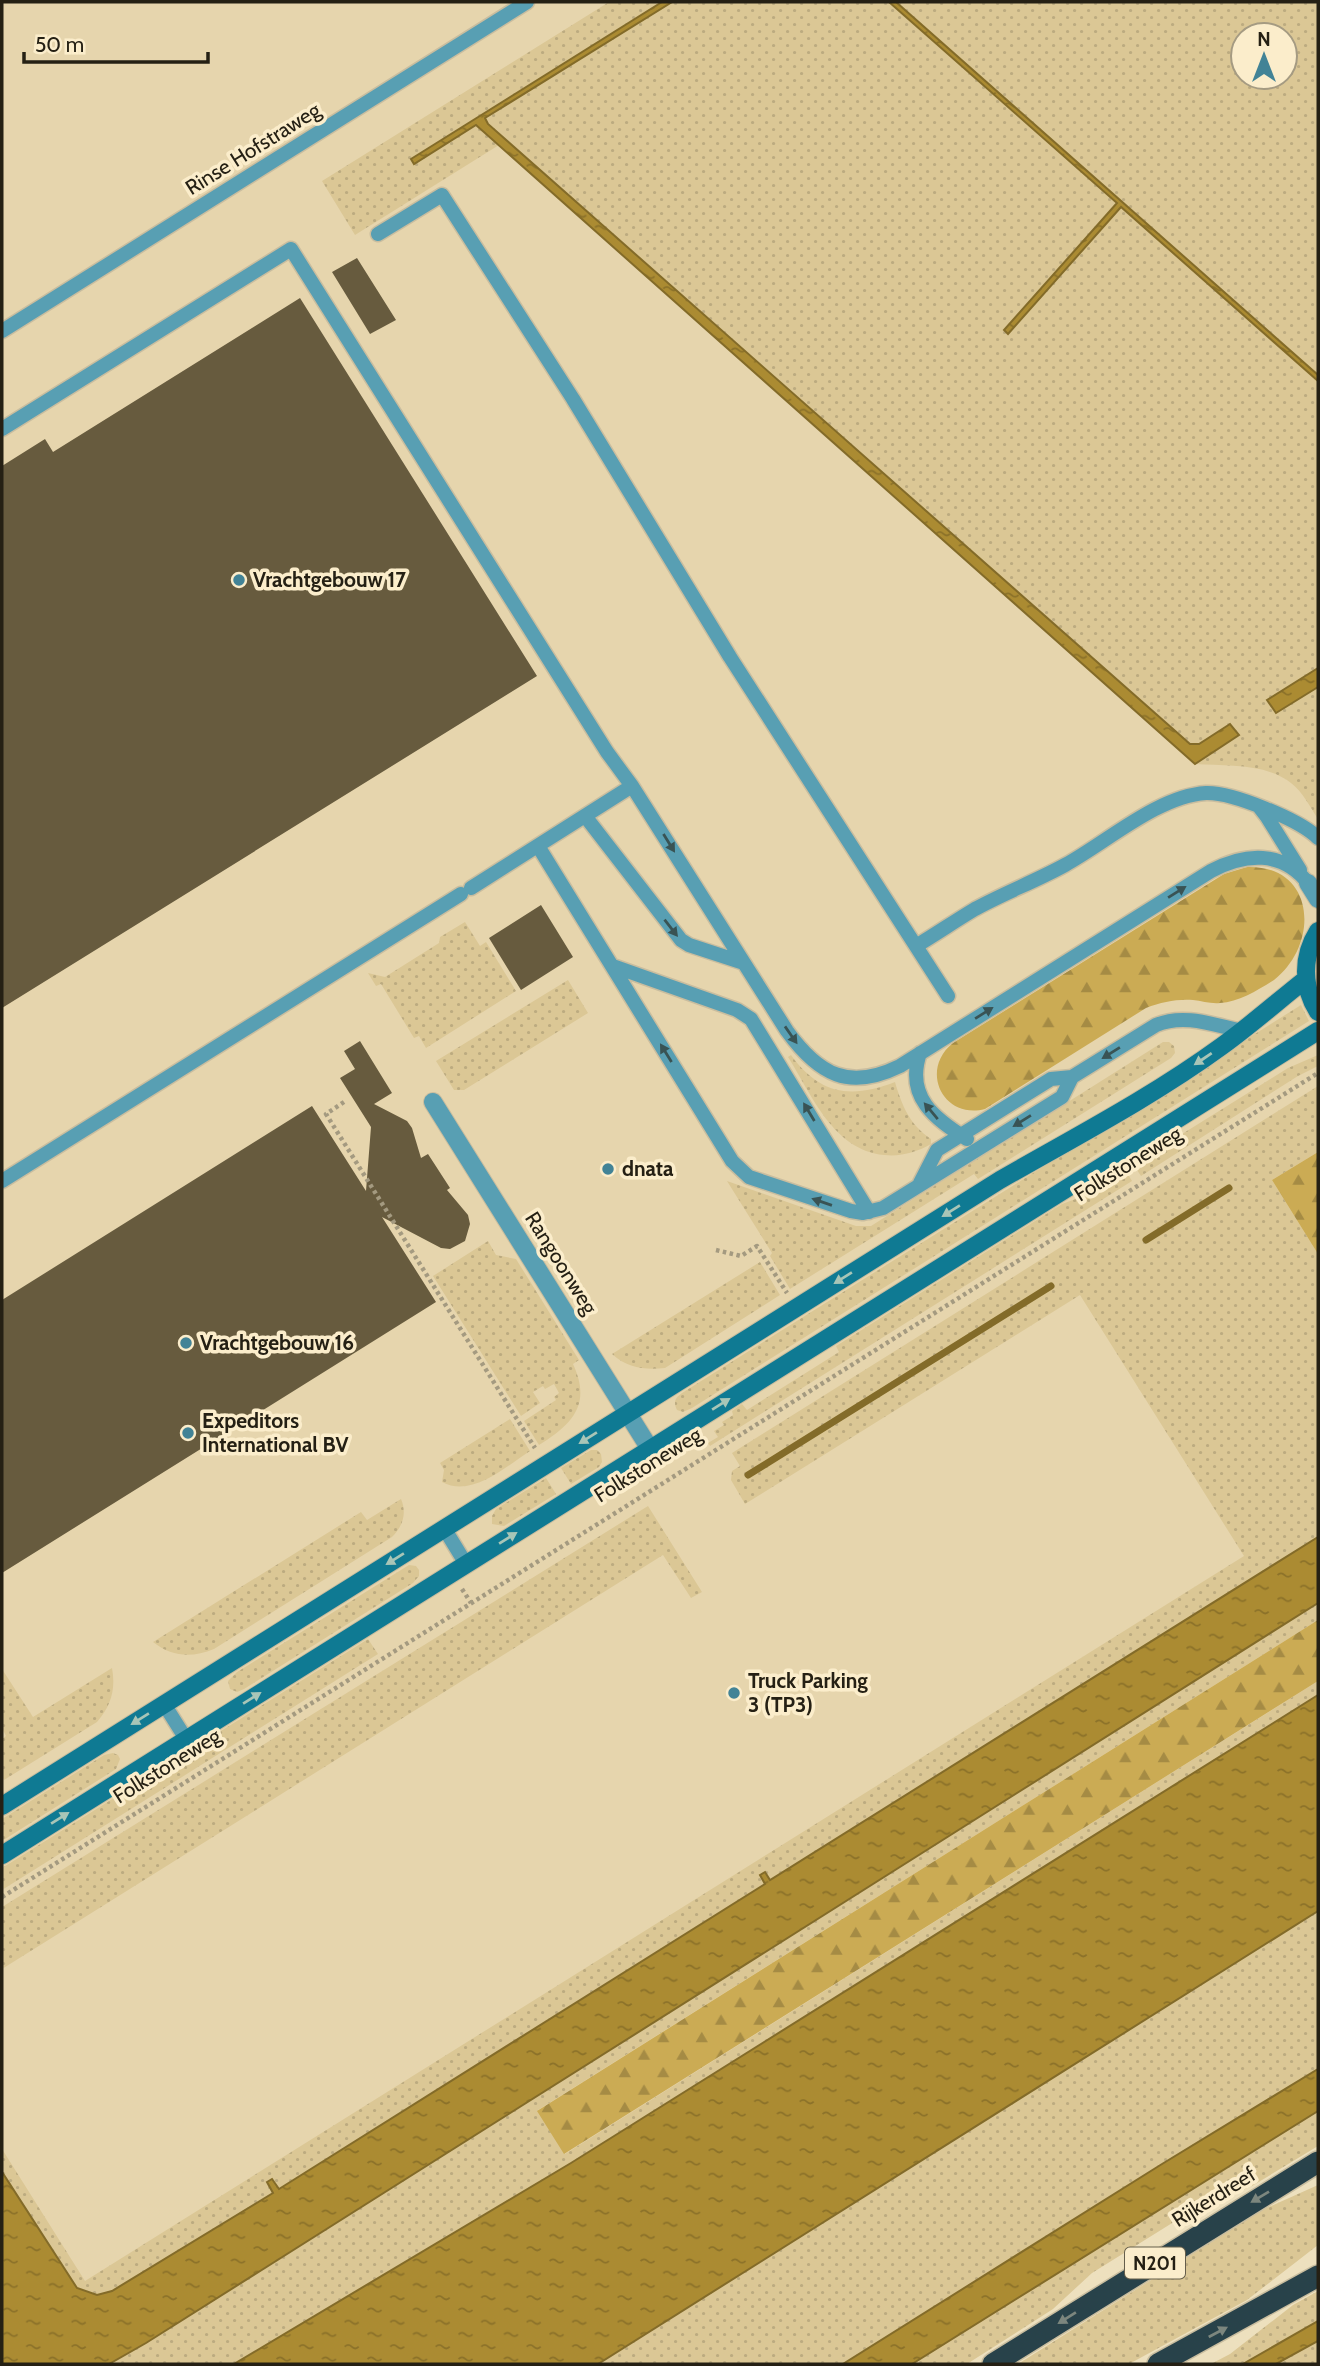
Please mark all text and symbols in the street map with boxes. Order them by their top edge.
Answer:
scale bar [24,21,208,65]
north arrow [1229,21,1299,91]
text: N [1257,28,1271,51]
text: 50 m [35,32,84,57]
street label: Rinse Hofstraweg [181,97,325,200]
place label: Vrachtgebouw 17 [253,567,406,592]
marker: Vrachtgebouw 17 [231,572,247,588]
one-way arrow [662,834,675,853]
one-way arrow [1168,886,1187,899]
one-way arrow [663,919,677,937]
one-way arrow [975,1006,994,1019]
one-way arrow [784,1026,798,1044]
one-way arrow [659,1043,672,1062]
one-way arrow [1102,1046,1120,1060]
one-way arrow [1194,1052,1212,1066]
one-way arrow [802,1102,815,1121]
one-way arrow [924,1102,939,1119]
one-way arrow [1013,1115,1032,1128]
street label: Folkstoneweg [1069,1120,1187,1207]
place label: dnata [622,1156,674,1181]
marker: dnata [600,1161,616,1177]
one-way arrow [812,1196,833,1206]
one-way arrow [941,1204,960,1217]
street label: Rangoonweg [520,1207,603,1319]
one-way arrow [834,1272,853,1285]
place label: Vrachtgebouw 16 [200,1330,354,1355]
marker: Vrachtgebouw 16 [178,1335,194,1351]
one-way arrow [711,1398,731,1411]
place label: Expeditors International BV [202,1408,348,1457]
street label: Folkstoneweg [589,1421,707,1508]
marker: Expeditors International BV [180,1425,196,1441]
one-way arrow [579,1431,598,1444]
one-way arrow [498,1532,517,1545]
one-way arrow [386,1552,405,1565]
place label: Truck Parking 3 (TP3) [748,1668,868,1717]
marker: Truck Parking 3 (TP3) [726,1685,742,1701]
one-way arrow [243,1691,262,1704]
one-way arrow [131,1712,150,1725]
street label: Folkstoneweg [108,1722,226,1809]
one-way arrow [50,1812,69,1825]
street label: Rijkerdreef [1167,2161,1261,2233]
one-way arrow [1250,2191,1269,2204]
road number: N201 [1125,2248,1185,2278]
one-way arrow [1057,2311,1077,2324]
one-way arrow [1209,2326,1228,2338]

